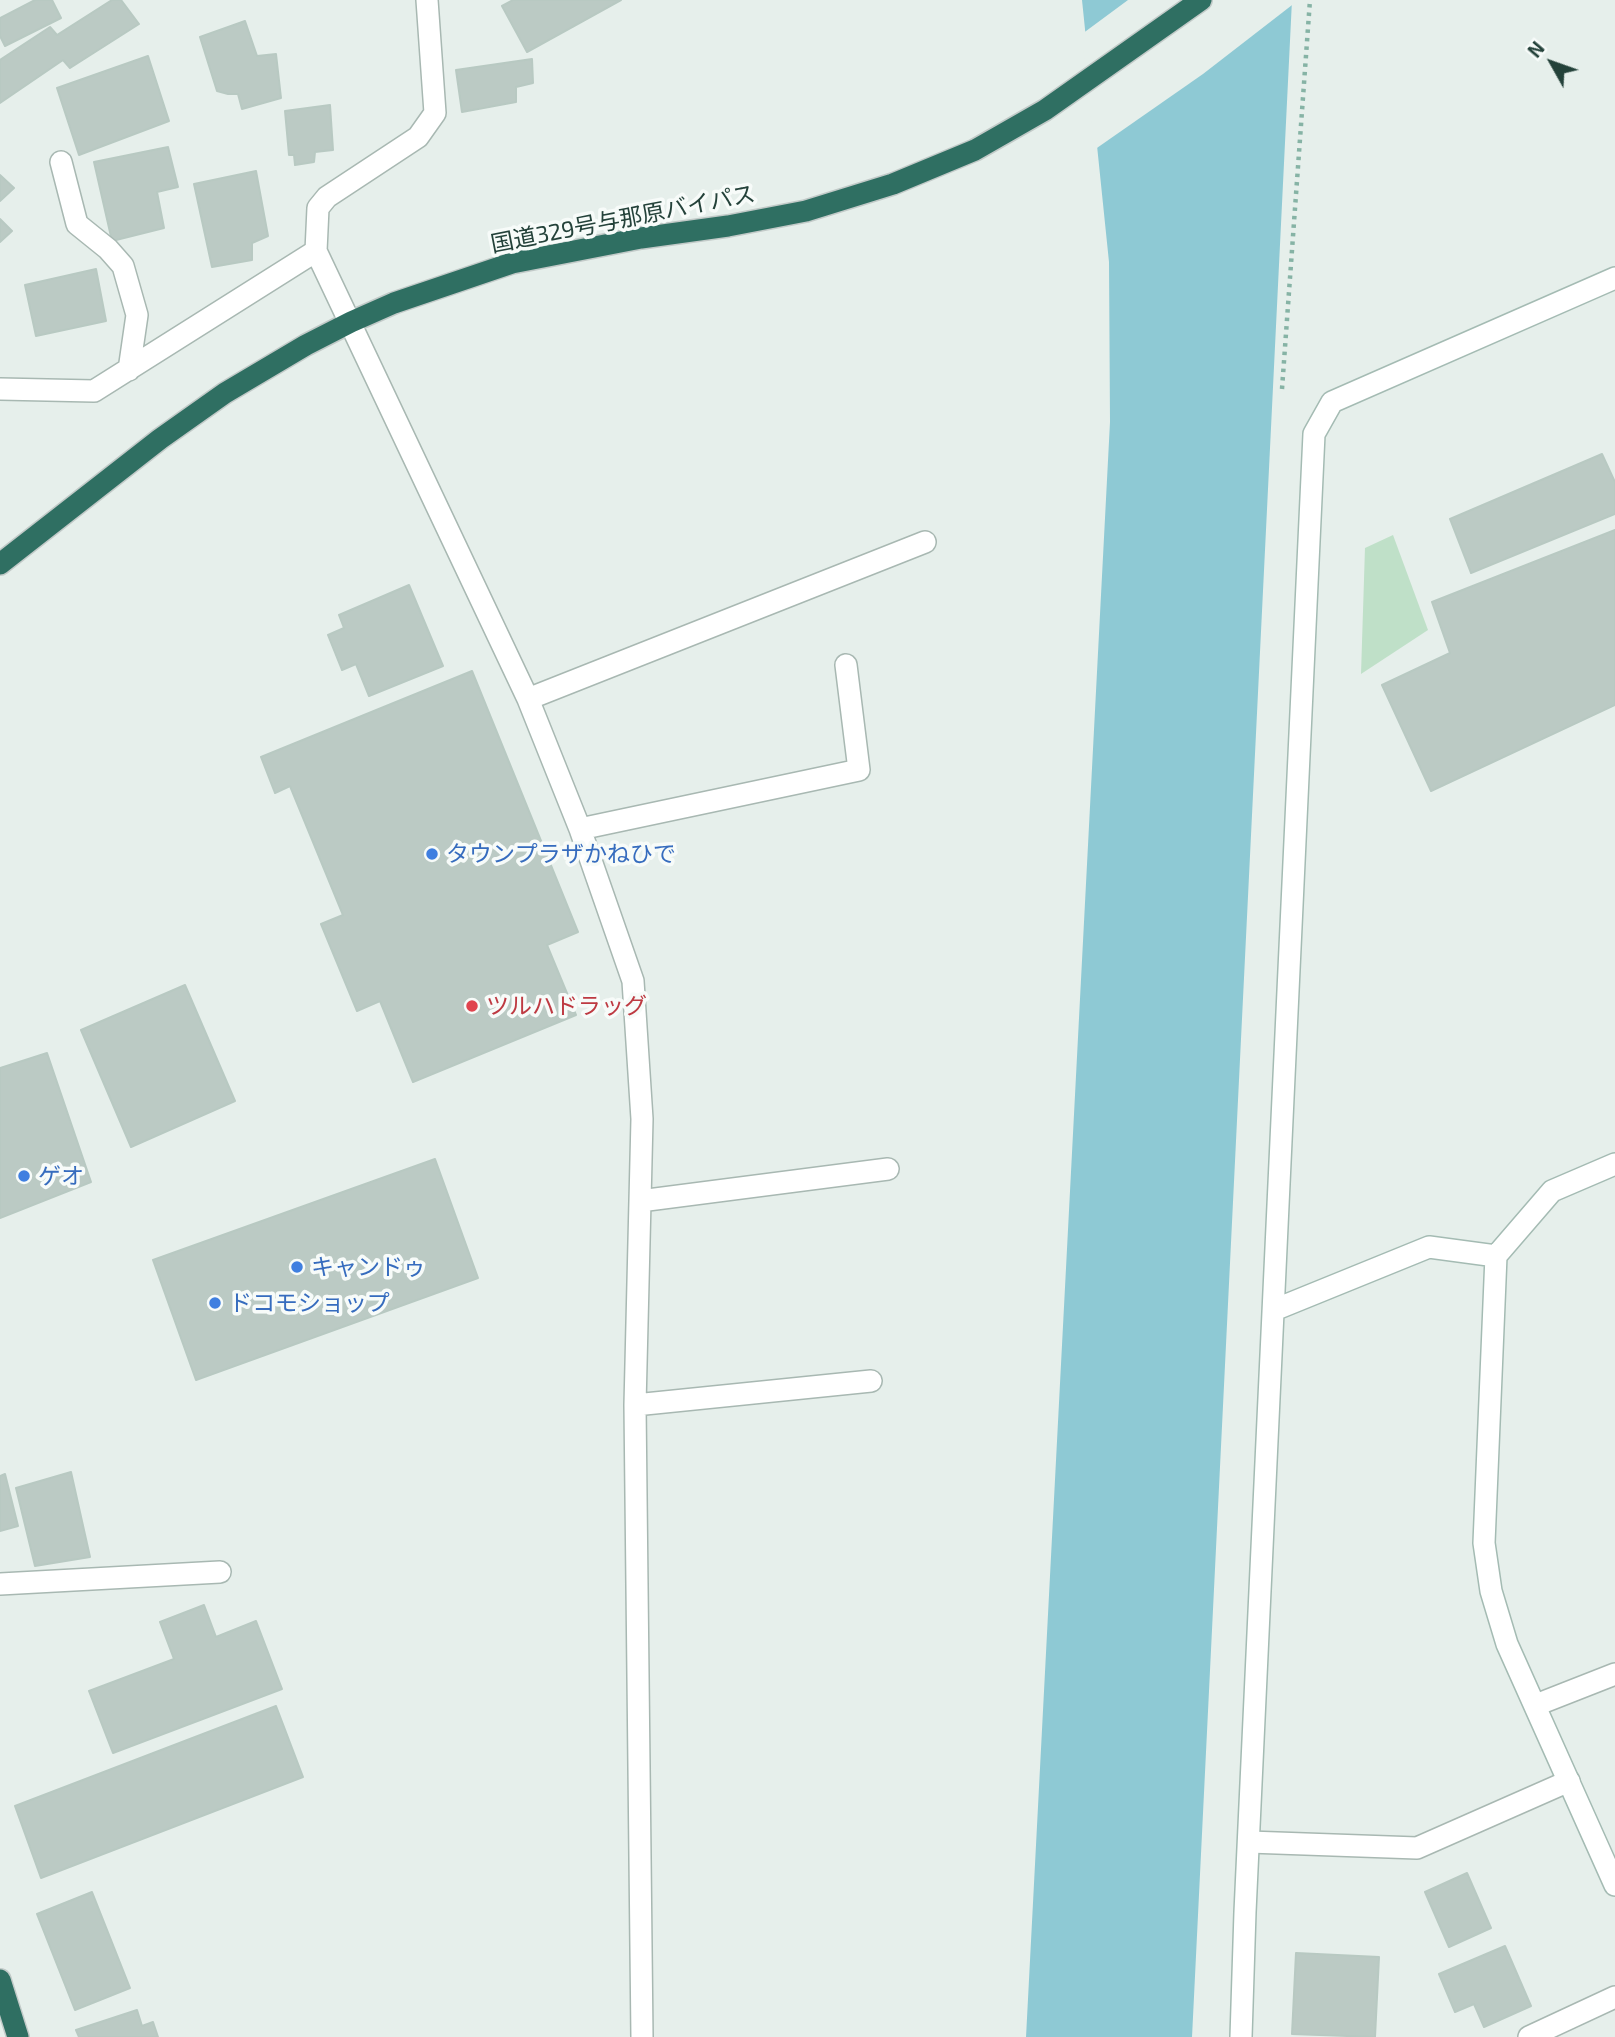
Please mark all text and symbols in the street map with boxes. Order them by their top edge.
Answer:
north arrow [1517,28,1587,98]
text: N [1522,37,1549,62]
street label: 国道329号与那原バイパス [488,180,758,258]
place label: タウンプラザかねひで [446,840,676,868]
marker: タウンプラザかねひで [424,846,440,862]
place label: ツルハドラッグ [486,992,647,1020]
marker: ツルハドラッグ [464,998,480,1014]
place label: ゲオ [38,1162,84,1190]
marker: ゲオ [16,1168,32,1184]
place label: キャンドゥ [311,1253,426,1281]
marker: キャンドゥ [289,1259,305,1275]
place label: ドコモショップ [229,1289,390,1317]
marker: ドコモショップ [207,1295,223,1311]

